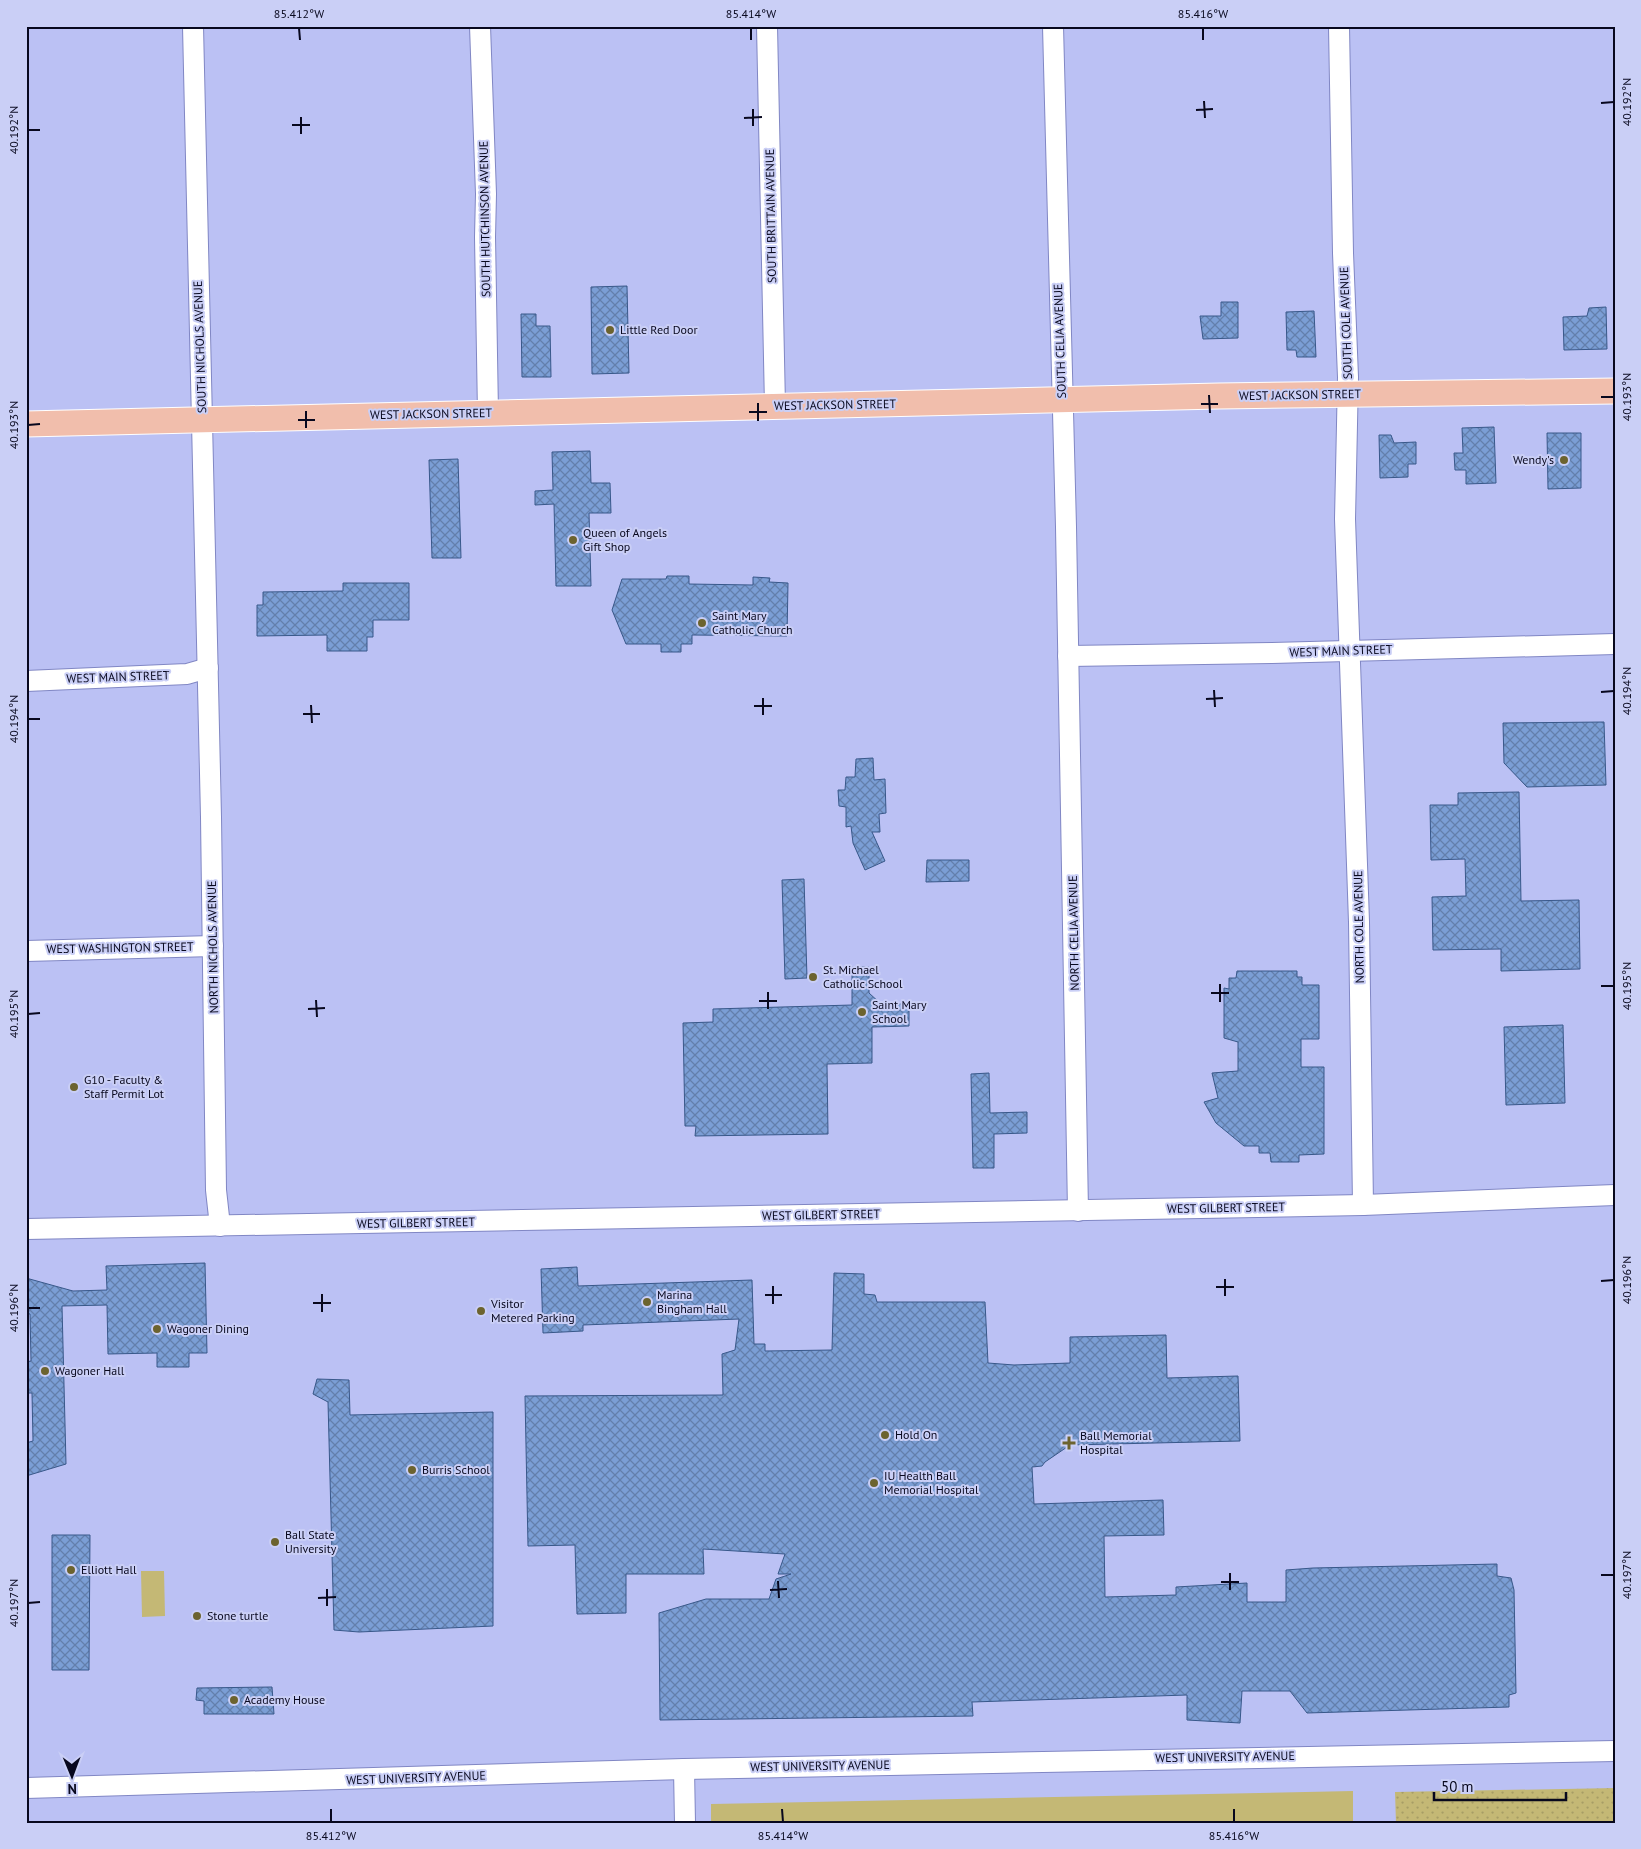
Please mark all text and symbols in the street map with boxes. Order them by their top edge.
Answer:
text: 85.412°W [274,6,324,21]
text: 85.414°W [726,6,776,21]
text: 85.416°W [1178,6,1228,21]
text: 40.192°N [1619,78,1634,126]
text: 40.192°N [6,106,21,154]
street label: SOUTH HUTCHINSON AVENUE [476,141,493,297]
street label: SOUTH BRITTAIN AVENUE [762,149,779,283]
street label: SOUTH COLE AVENUE [1336,266,1355,380]
street label: SOUTH NICHOLS AVENUE [190,281,209,413]
street label: SOUTH CELIA AVENUE [1050,283,1069,399]
place label: Little Red Door [620,322,697,337]
marker: Little Red Door [604,324,616,336]
text: 40.193°N [1619,373,1634,421]
street label: WEST JACKSON STREET [1239,386,1361,403]
street label: WEST JACKSON STREET [774,396,896,413]
text: 40.193°N [6,401,21,449]
street label: WEST JACKSON STREET [370,405,492,422]
place label: Wendy's [1513,452,1554,467]
marker: Wendy's [1558,454,1570,466]
place label: Queen of Angels Gift Shop [583,525,667,554]
marker: Queen of Angels Gift Shop [567,534,579,546]
place label: Saint Mary Catholic Church [712,608,793,637]
marker: Saint Mary Catholic Church [696,617,708,629]
street label: WEST MAIN STREET [1289,641,1393,660]
street label: WEST MAIN STREET [66,667,170,686]
text: 40.194°N [1619,667,1634,715]
text: 40.194°N [6,695,21,743]
street label: NORTH COLE AVENUE [1350,870,1367,984]
street label: NORTH CELIA AVENUE [1065,875,1082,991]
street label: NORTH NICHOLS AVENUE [204,880,221,1014]
street label: WEST WASHINGTON STREET [46,939,194,956]
place label: St. Michael Catholic School [823,962,903,991]
text: 40.195°N [1619,962,1634,1010]
marker: St. Michael Catholic School [807,971,819,983]
text: 40.195°N [6,990,21,1038]
place label: Saint Mary School [872,997,927,1026]
marker: Saint Mary School [856,1006,868,1018]
place label: G10 - Faculty & Staff Permit Lot [84,1072,164,1101]
marker: G10 - Faculty & Staff Permit Lot [68,1081,80,1093]
street label: WEST GILBERT STREET [1167,1199,1285,1216]
street label: WEST GILBERT STREET [762,1206,880,1223]
street label: WEST GILBERT STREET [357,1214,475,1231]
text: 40.196°N [1619,1256,1634,1304]
text: 40.196°N [6,1284,21,1332]
place label: Marina Bingham Hall [657,1287,727,1316]
place label: Visitor Metered Parking [490,1296,575,1325]
marker: Marina Bingham Hall [641,1296,653,1308]
marker: Visitor Metered Parking [475,1305,487,1317]
place label: Wagoner Dining [167,1321,249,1336]
marker: Wagoner Dining [151,1323,163,1335]
place label: Wagoner Hall [55,1363,125,1378]
marker: Wagoner Hall [39,1365,51,1377]
place label: Hold On [895,1427,937,1442]
place label: Ball Memorial Hospital [1080,1428,1152,1457]
marker: Hold On [879,1429,891,1441]
marker: Ball Memorial Hospital [1062,1436,1076,1450]
place label: Burris School [422,1462,490,1477]
marker: Burris School [406,1464,418,1476]
place label: IU Health Ball Memorial Hospital [884,1468,979,1497]
marker: IU Health Ball Memorial Hospital [868,1477,880,1489]
place label: Ball State University [285,1527,337,1556]
marker: Ball State University [269,1536,281,1548]
text: 40.197°N [1619,1551,1634,1599]
place label: Elliott Hall [81,1562,137,1577]
marker: Elliott Hall [65,1564,77,1576]
text: 40.197°N [6,1579,21,1627]
place label: Stone turtle [207,1608,268,1623]
marker: Stone turtle [191,1610,203,1622]
place label: Academy House [244,1692,325,1707]
marker: Academy House [228,1694,240,1706]
street label: WEST UNIVERSITY AVENUE [1155,1748,1295,1765]
north arrow [48,1752,98,1802]
street label: WEST UNIVERSITY AVENUE [750,1757,890,1774]
street label: WEST UNIVERSITY AVENUE [346,1768,486,1787]
scale bar [1434,1769,1566,1801]
text: 50 m [1441,1777,1474,1796]
text: N [67,1780,77,1798]
text: 85.412°W [306,1828,356,1843]
text: 85.414°W [758,1828,808,1843]
text: 85.416°W [1209,1828,1259,1843]

